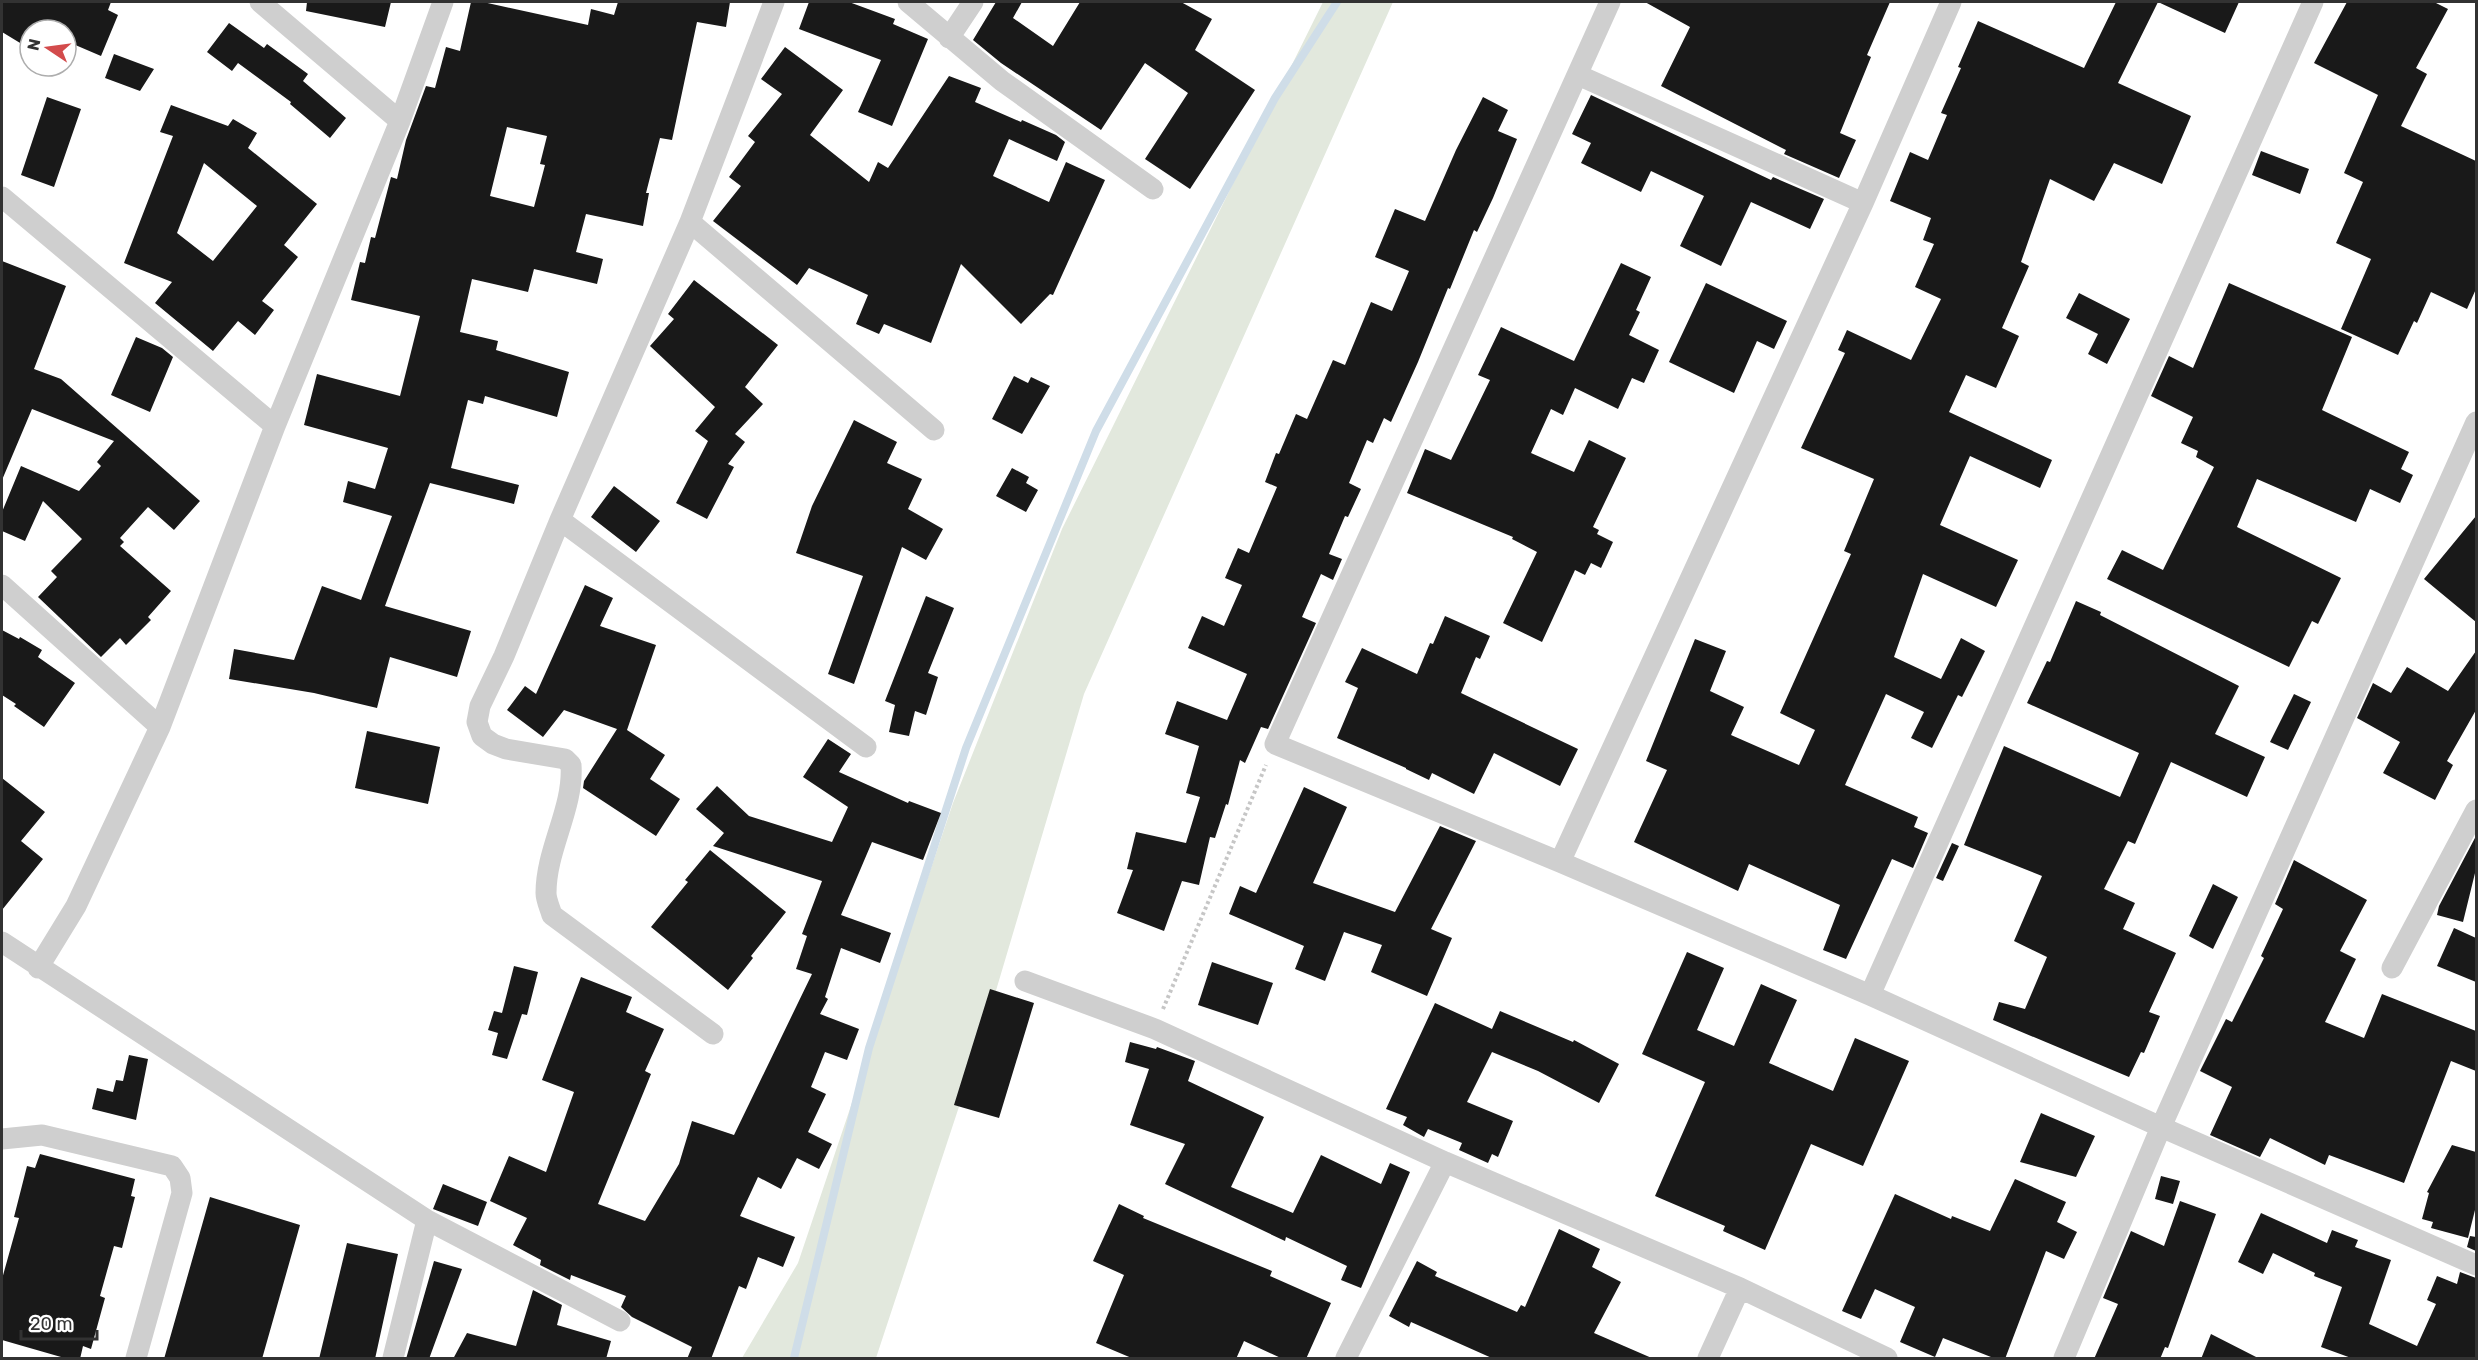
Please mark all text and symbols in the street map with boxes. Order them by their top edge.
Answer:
north arrow [18,18,78,78]
text: N [23,37,44,52]
scale bar [21,1303,98,1341]
text: 20 m [30,1313,72,1335]

